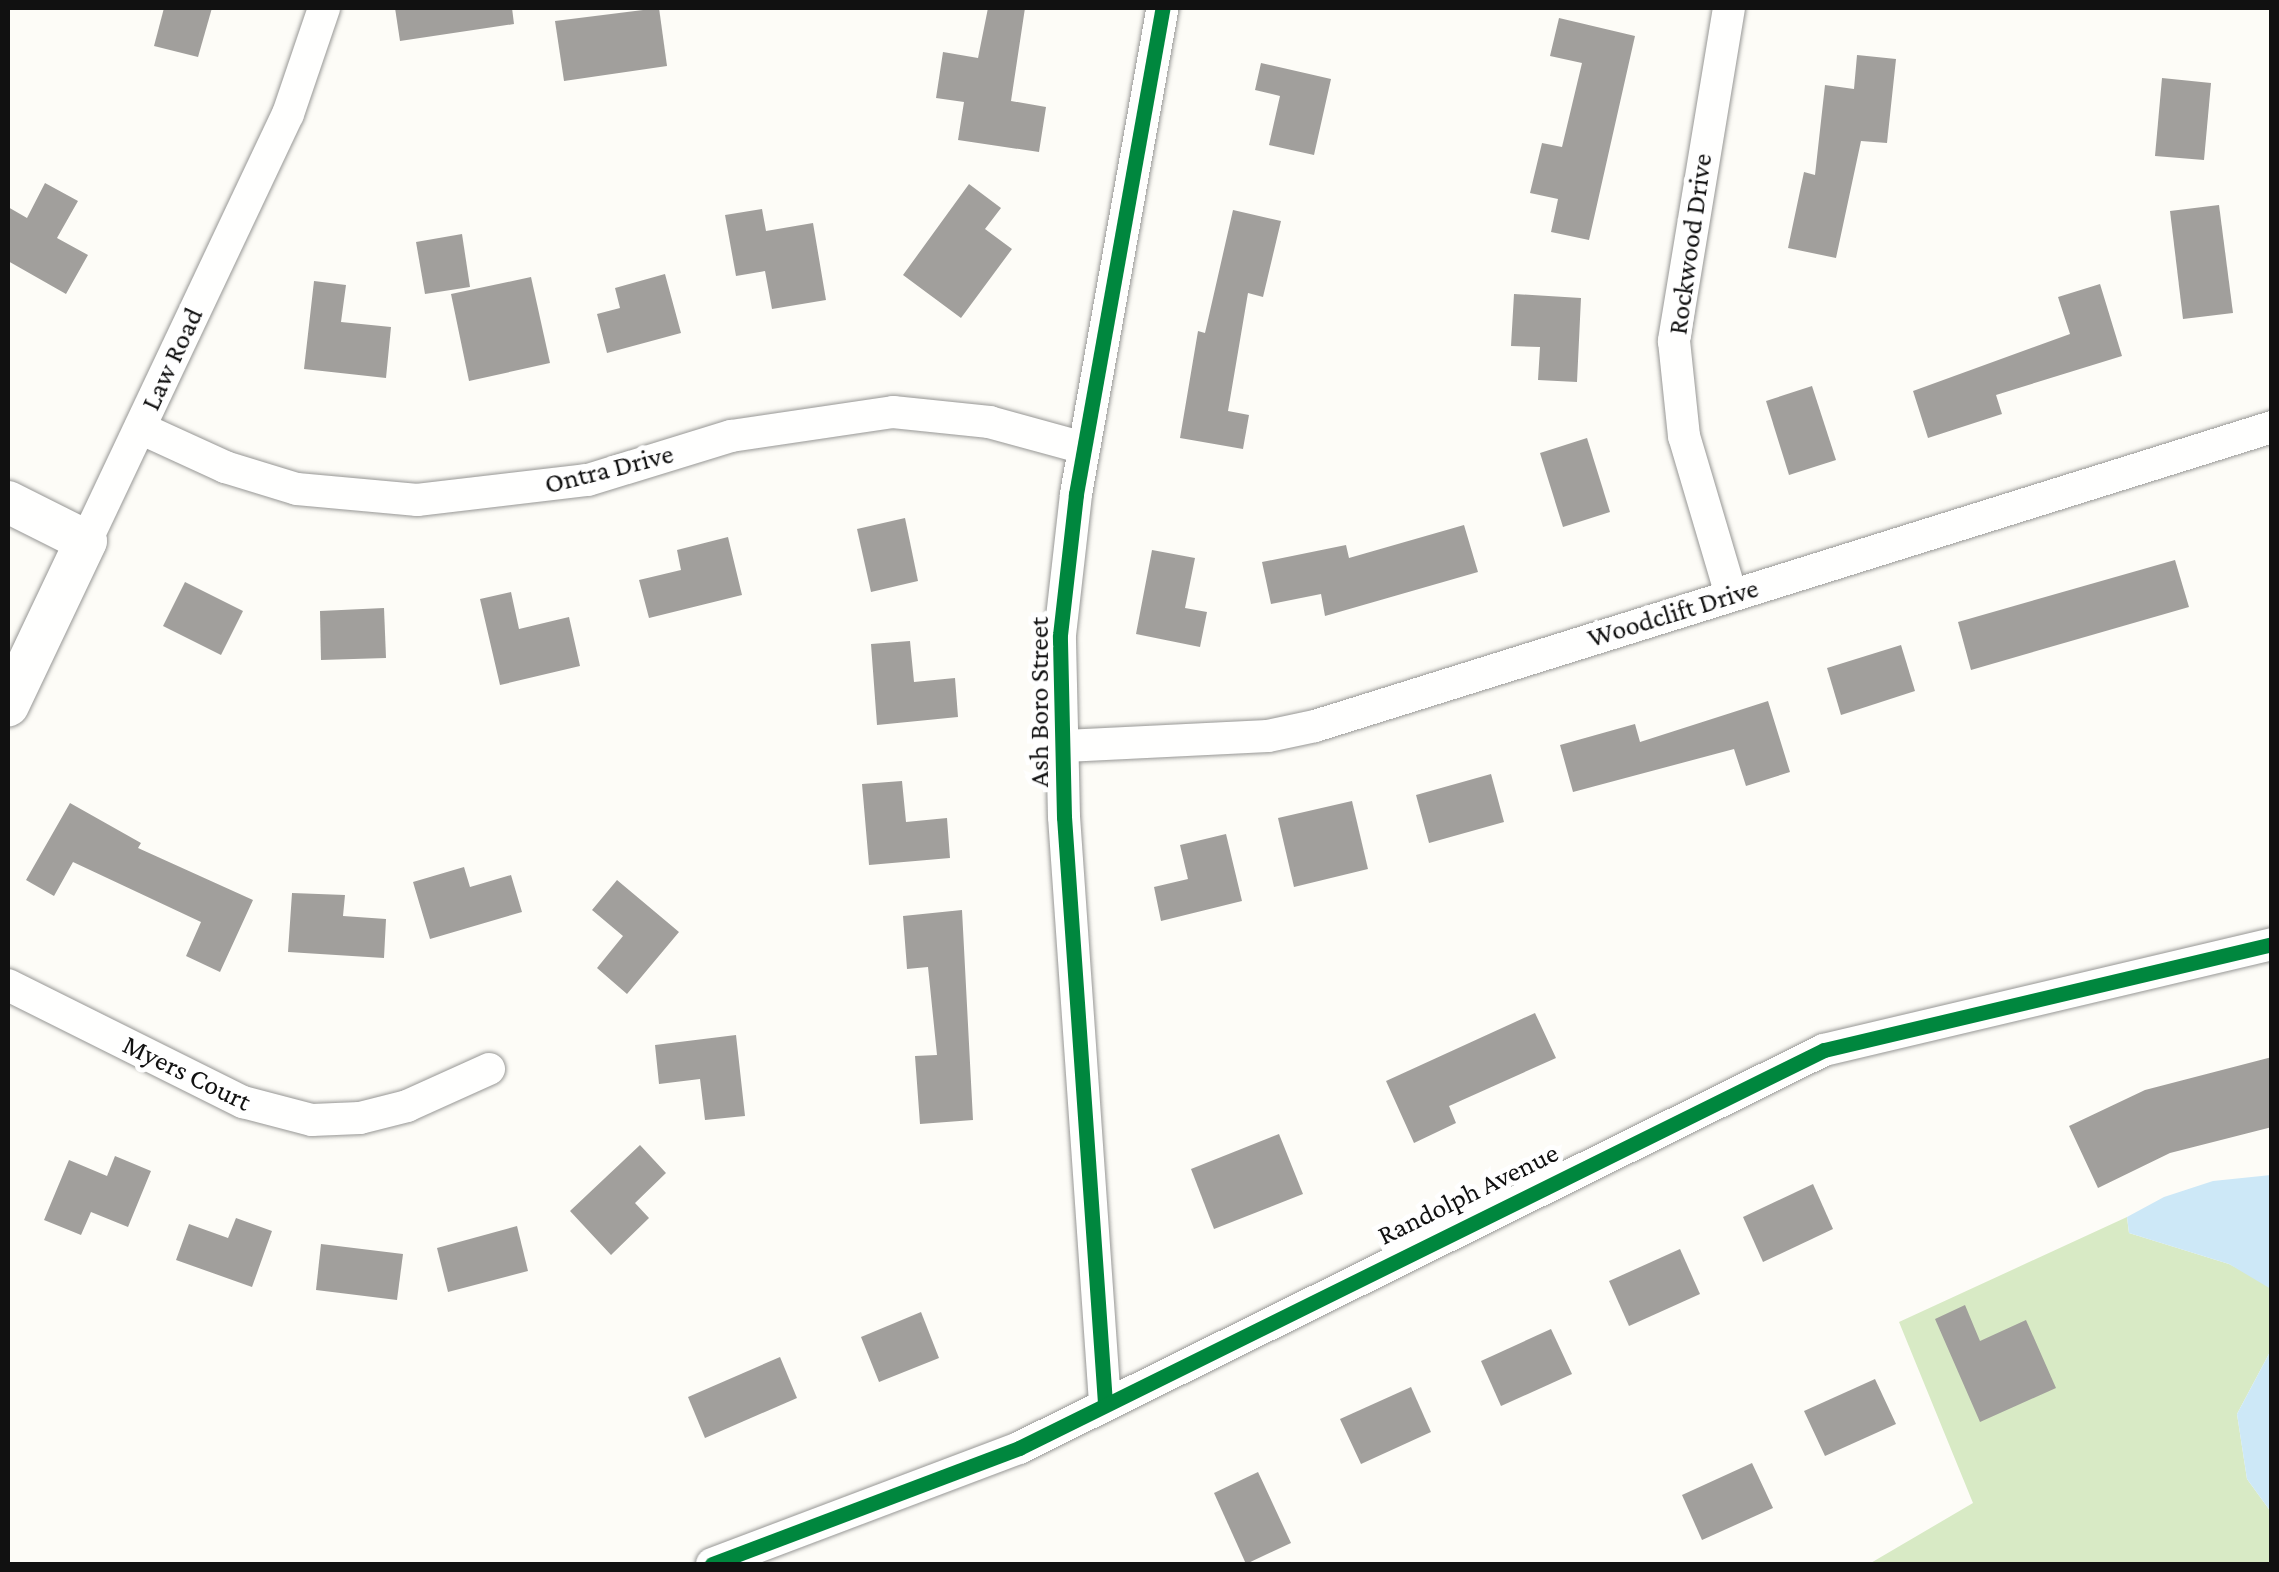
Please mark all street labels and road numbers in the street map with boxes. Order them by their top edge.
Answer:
street label: Rockwood Drive [1661,151,1719,337]
street label: Law Road [134,302,210,416]
street label: Ontra Drive [541,437,677,501]
street label: Woodclift Drive [1583,571,1763,655]
street label: Ash Boro Street [1022,617,1056,787]
street label: Myers Court [117,1028,257,1118]
street label: Randolph Avenue [1372,1136,1564,1252]

